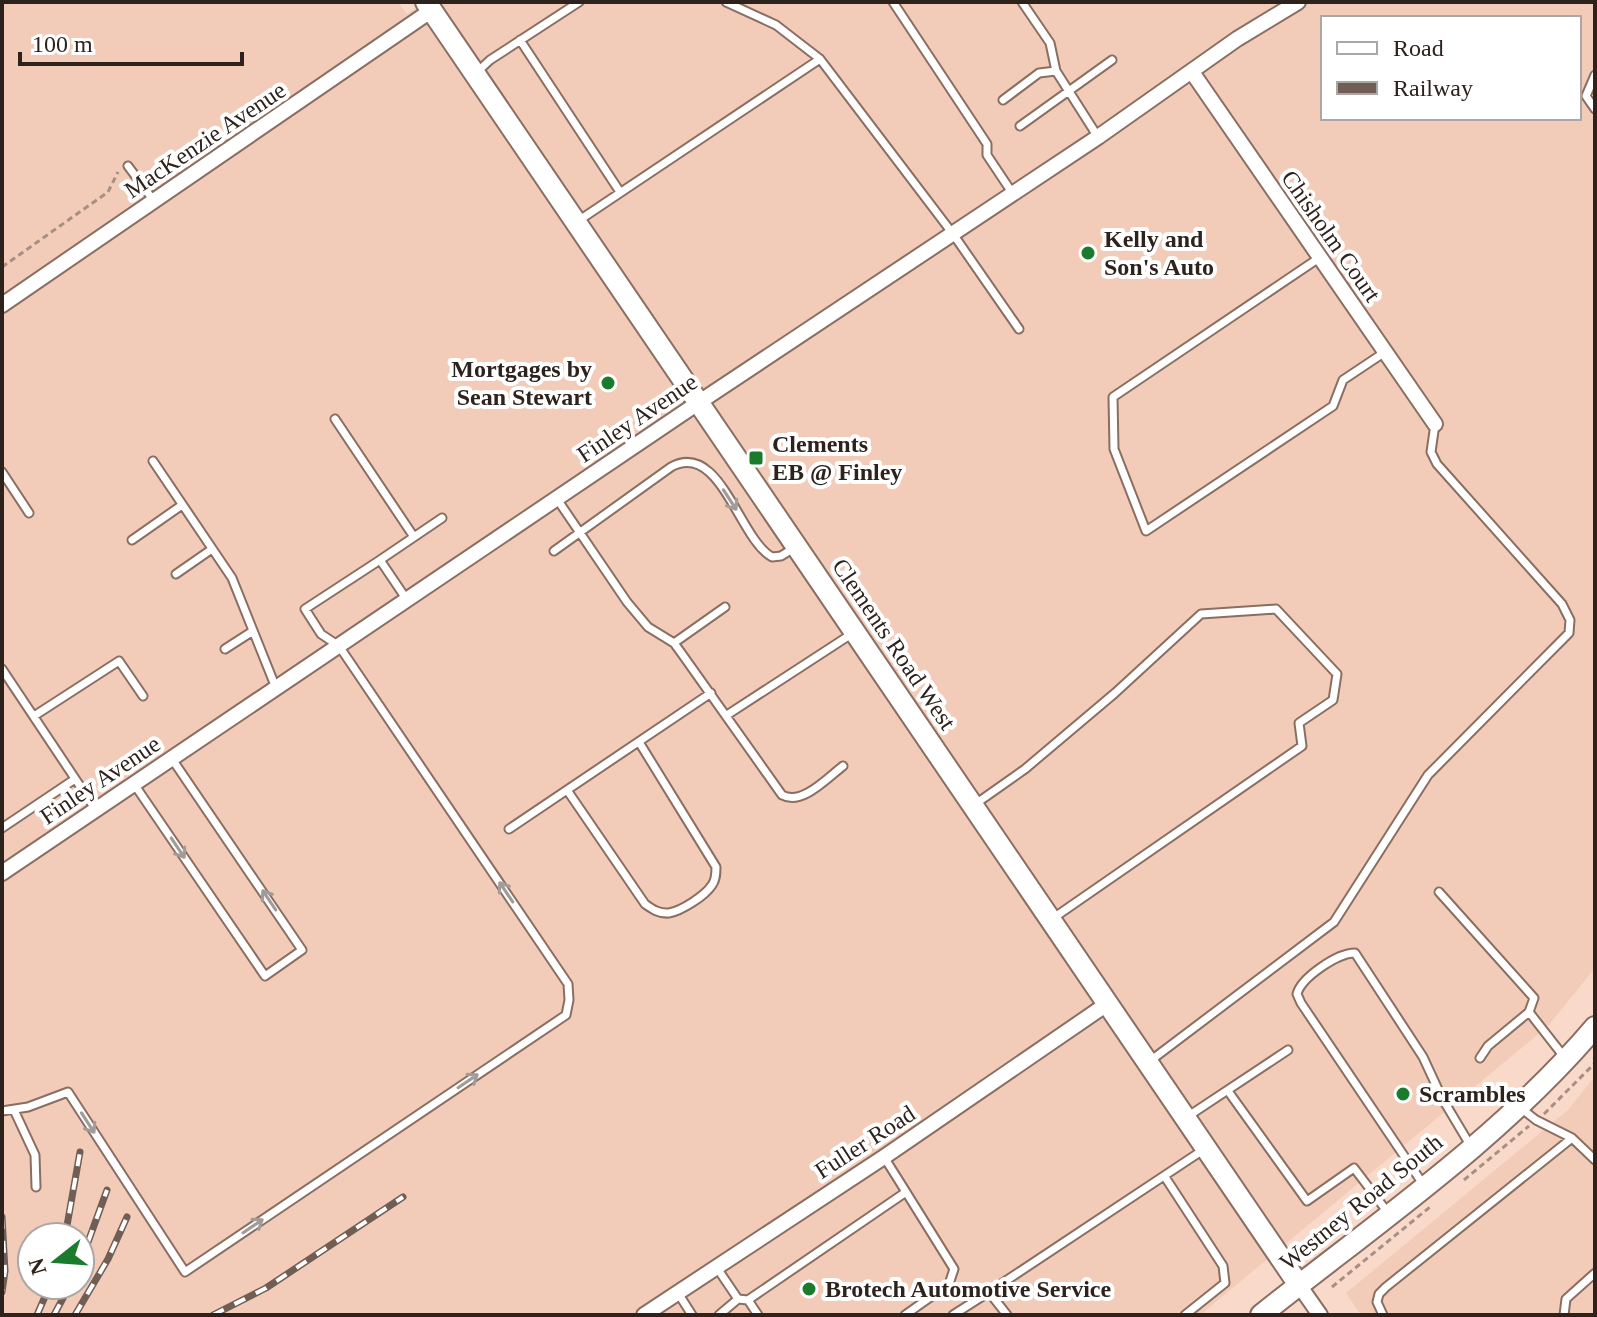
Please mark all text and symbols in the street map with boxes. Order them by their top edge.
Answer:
scale bar [20,16,242,66]
legend [1321,16,1581,120]
text: 100 m [32,31,93,57]
text: Road [1393,35,1444,61]
text: Railway [1393,75,1473,101]
street label: MacKenzie Avenue [120,77,290,203]
street label: Chisholm Court [1276,165,1386,307]
place label: Kelly and Son's Auto [1104,226,1214,280]
marker: Kelly and Son's Auto [1079,244,1097,262]
place label: Mortgages by Sean Stewart [451,356,592,410]
street label: Finley Avenue [572,368,702,468]
marker: Mortgages by Sean Stewart [599,374,617,392]
place label: Clements EB @ Finley [772,431,902,486]
marker: Clements EB @ Finley [747,449,765,467]
one-way arrow [721,489,738,511]
street label: Clements Road West [827,554,961,735]
street label: Finley Avenue [35,730,165,830]
one-way arrow [170,837,187,859]
one-way arrow [498,881,514,904]
one-way arrow [260,890,277,912]
one-way arrow [457,1072,479,1089]
place label: Scrambles [1419,1081,1526,1107]
marker: Scrambles [1394,1085,1412,1103]
street label: Fuller Road [810,1100,920,1184]
one-way arrow [80,1111,96,1134]
street label: Westney Road South [1275,1129,1447,1275]
one-way arrow [241,1218,263,1234]
north arrow [16,1221,96,1301]
text: N [23,1255,52,1278]
place label: Brotech Automotive Service [825,1276,1111,1302]
marker: Brotech Automotive Service [800,1280,818,1298]

